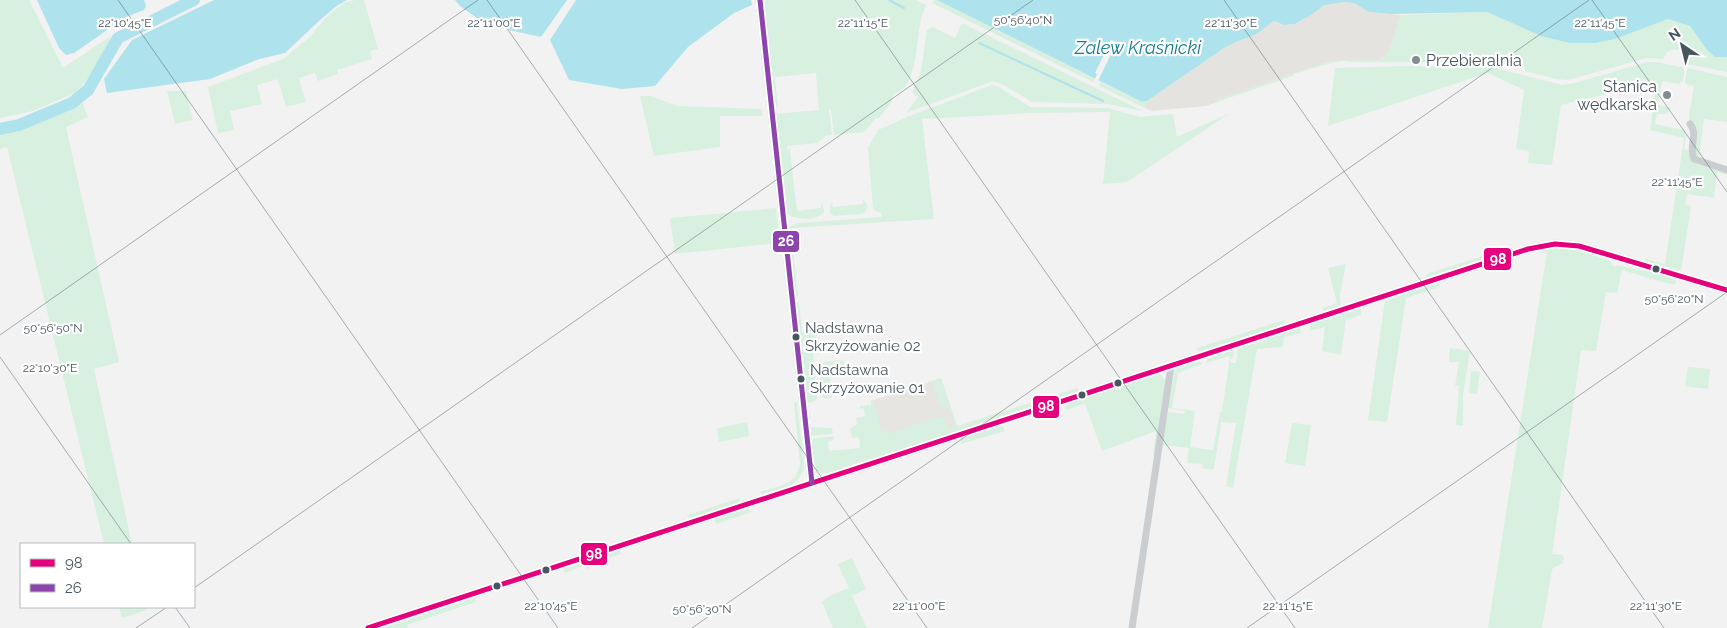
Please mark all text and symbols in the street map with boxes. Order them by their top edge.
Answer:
text: 50°56'40"N [994,13,1052,27]
text: 22°10'45"E [98,16,152,30]
text: 22°11'00"E [467,16,521,30]
text: 22°11'15"E [838,16,888,30]
text: 22°11'30"E [1205,16,1257,30]
text: 22°11'45"E [1575,16,1625,30]
north arrow [1657,20,1707,70]
text: N [1666,25,1684,44]
water label: Zalew Kraśnicki [1074,37,1202,58]
place label: Przebieralnia [1426,51,1522,70]
marker: Przebieralnia [1410,54,1422,66]
place label: Stanica wędkarska [1577,77,1657,114]
marker: Stanica wędkarska [1661,89,1673,101]
text: 22°11'45"E [1652,175,1702,189]
line badge: 26 [772,230,800,253]
text: 26 [778,233,794,249]
line badge: 98 [1483,247,1512,271]
text: 98 [1490,251,1506,267]
unlabelled marker [1651,264,1661,274]
text: 50°56'20"N [1644,292,1704,306]
place label: Nadstawna Skrzyżowanie 02 [805,319,921,355]
text: 50°56'50"N [23,321,83,335]
marker: Nadstawna Skrzyżowanie 02 [791,332,801,342]
text: 22°10'30"E [23,361,77,375]
place label: Nadstawna Skrzyżowanie 01 [810,361,925,397]
marker: Nadstawna Skrzyżowanie 01 [796,374,806,384]
unlabelled marker [1113,378,1123,388]
unlabelled marker [1077,390,1087,400]
line badge: 98 [1032,395,1060,419]
text: 98 [1038,398,1054,414]
line badge: 98 [580,542,608,566]
legend [20,543,195,608]
text: 98 [586,546,602,562]
text: 98 [65,554,83,572]
unlabelled marker [541,565,551,575]
text: 26 [65,579,82,597]
unlabelled marker [492,581,502,591]
text: 22°10'45"E [524,599,578,613]
text: 22°11'00"E [892,599,946,613]
text: 22°11'15"E [1263,599,1313,613]
text: 22°11'30"E [1630,599,1682,613]
text: 50°56'30"N [672,602,732,616]

